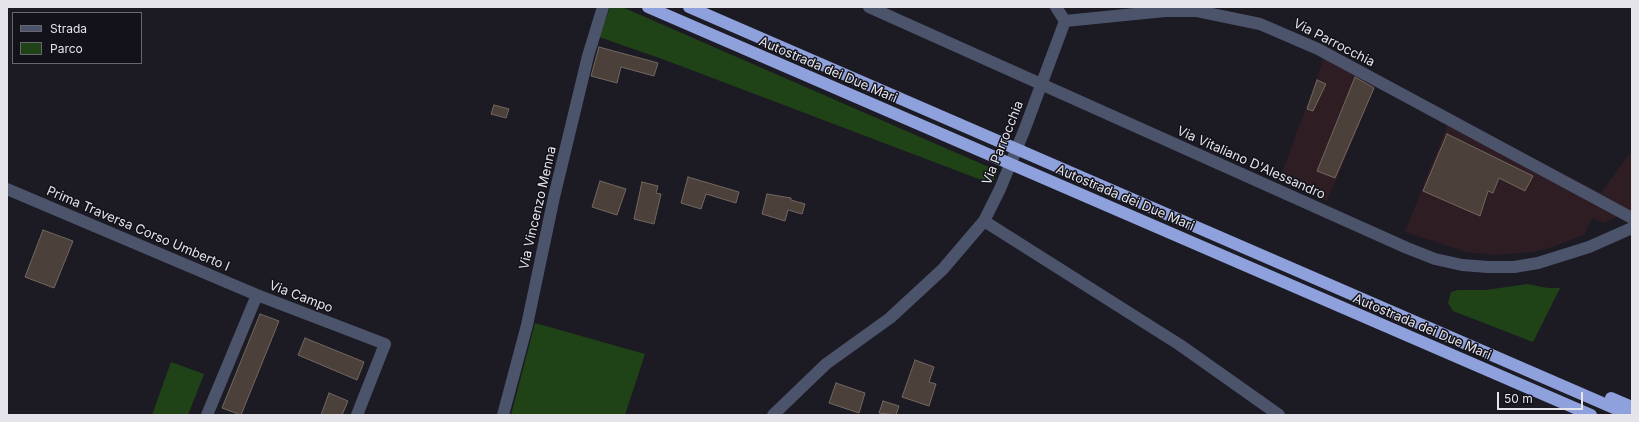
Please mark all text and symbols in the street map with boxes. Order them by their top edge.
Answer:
legend [12,12,142,64]
street label: Via Parrocchia [1291,16,1377,70]
text: Strada [50,21,87,36]
street label: Autostrada dei Due Mari [756,34,900,106]
text: Parco [50,41,83,56]
street label: Via Parrocchia [979,99,1027,187]
street label: Via Vitaliano D'Alessandro [1174,123,1328,203]
street label: Via Vincenzo Menna [516,145,560,271]
street label: Autostrada dei Due Mari [1053,162,1197,234]
street label: Prima Traversa Corso Umberto I [44,183,232,275]
street label: Via Campo [267,278,335,316]
street label: Autostrada dei Due Mari [1350,291,1494,363]
scale bar [1499,384,1585,410]
text: 50 m [1504,391,1533,406]

